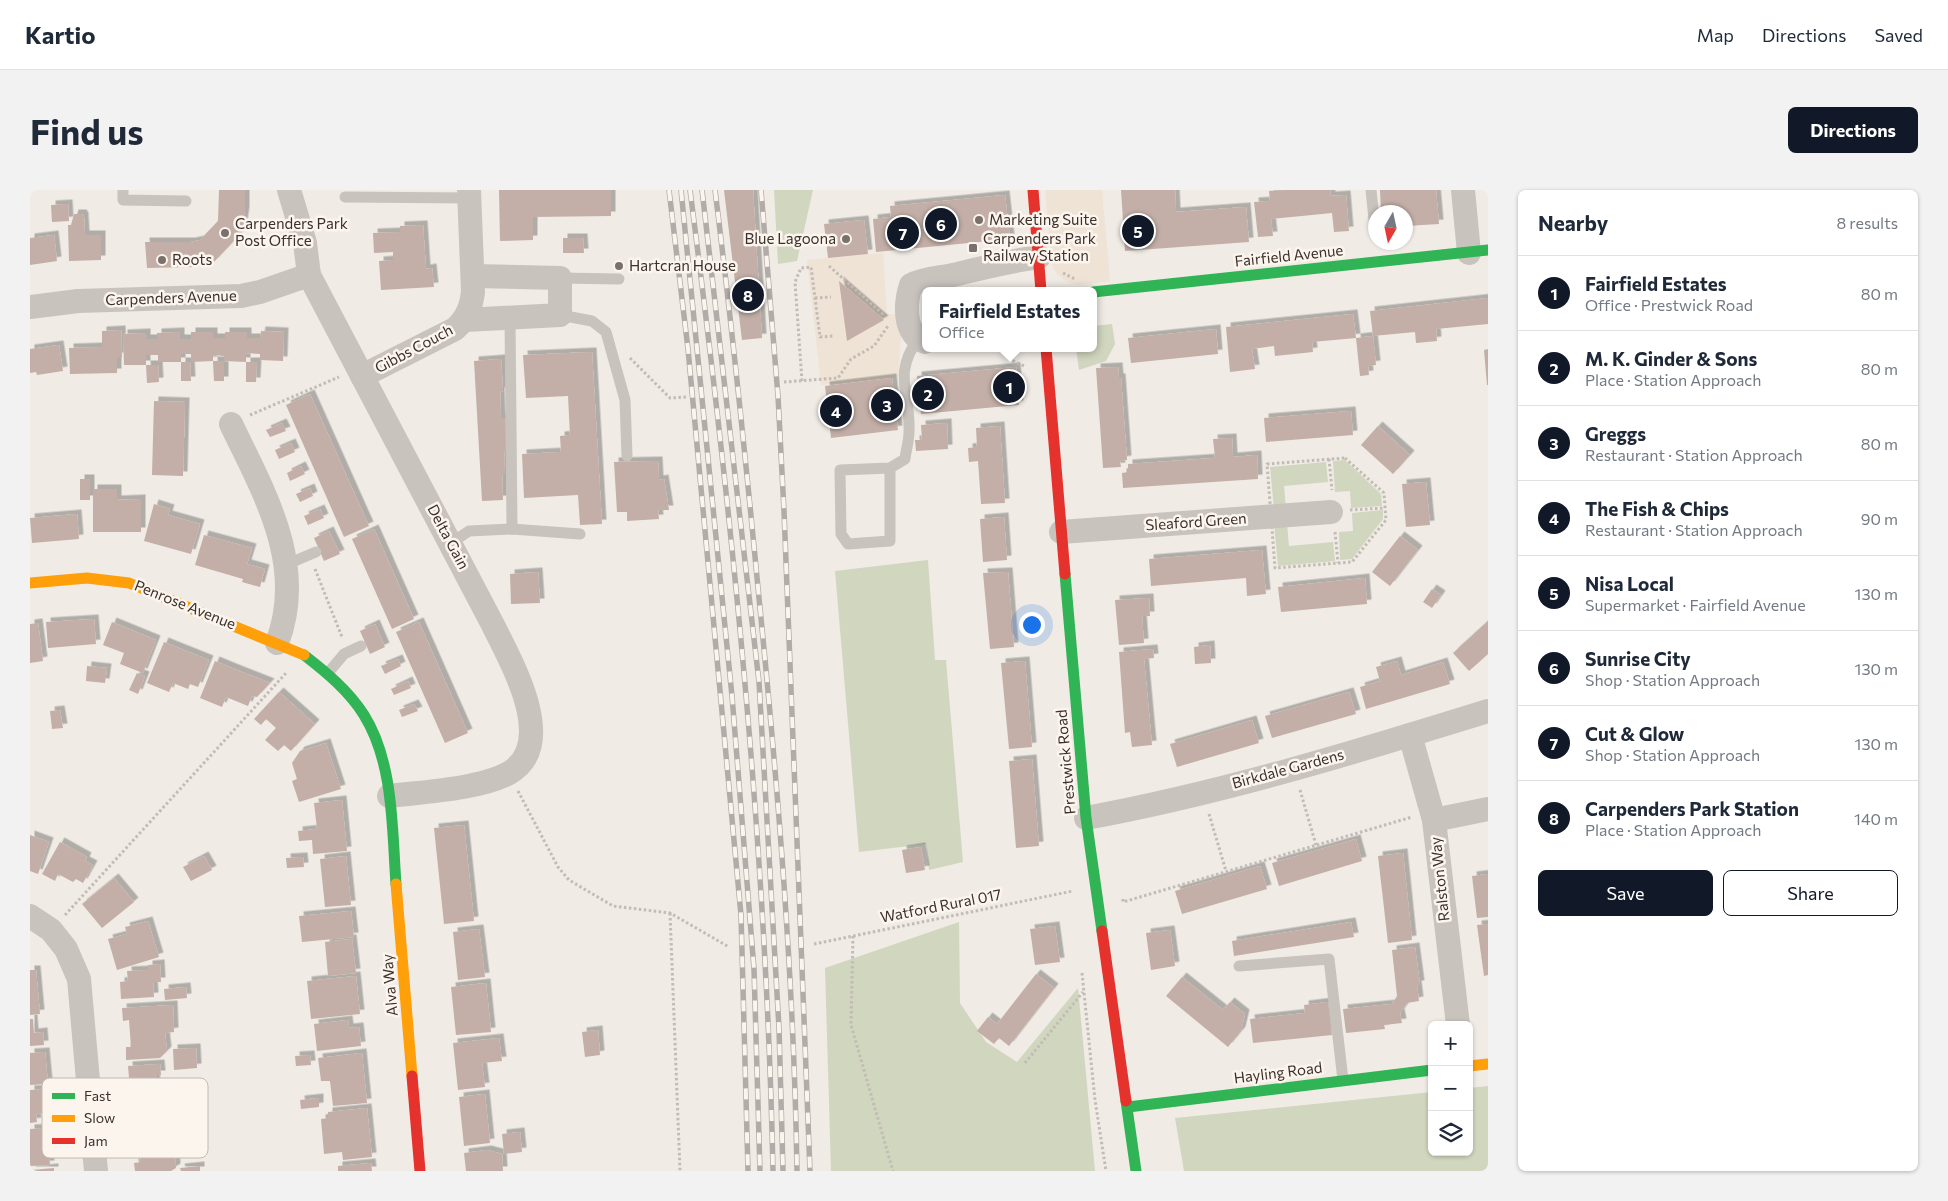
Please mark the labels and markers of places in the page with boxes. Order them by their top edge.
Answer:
pin: 6 [925,205,957,243]
place label: Marketing Suite [989,210,1097,228]
pin: 5 [1122,212,1154,250]
place label: Carpenders Park Post Office [235,214,348,249]
pin: 7 [887,214,919,252]
marker: Marketing Suite [973,214,985,226]
marker: Carpenders Park Post Office [219,227,231,239]
place label: Blue Lagoona [745,229,836,247]
place label: Carpenders Park Railway Station [983,229,1096,264]
marker: Blue Lagoona [840,233,852,245]
marker: Carpenders Park Railway Station [967,242,979,254]
place label: Roots [172,250,213,268]
marker: Roots [156,254,168,266]
place label: Hartcran House [629,256,736,274]
marker: Hartcran House [613,260,625,272]
pin: 8 [732,276,764,314]
pin: 1 [993,368,1025,406]
pin: 2 [912,375,944,413]
pin: 3 [871,386,903,424]
pin: 4 [820,392,852,430]

